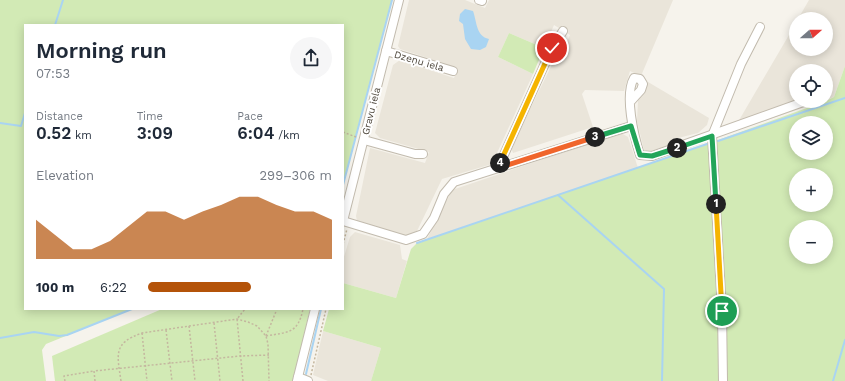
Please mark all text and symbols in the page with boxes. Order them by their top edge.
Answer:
north arrow [789,12,833,56]
map controls [789,12,833,264]
pin [535,31,569,65]
button: share [290,37,332,79]
icon: check [541,37,563,59]
text: Morning run [36,38,167,63]
street label: Dzeņu iela [393,49,445,74]
button: locate [789,64,833,108]
text: 07:53 [36,66,70,81]
street label: Gravu iela [360,86,382,136]
text: Distance [36,110,83,123]
text: Time [137,110,163,123]
text: Pace [237,110,263,123]
button: layers [789,116,833,160]
text: 0.52 [36,123,71,143]
text: 3:09 [137,123,173,143]
text: 6:04 [237,123,274,143]
pin: 3 [585,127,605,147]
text: km [71,129,92,142]
text: /km [274,129,300,142]
text: 3 [592,130,598,143]
pin: 2 [667,138,687,158]
text: 2 [674,141,680,154]
pin: 4 [490,153,510,173]
text: 4 [496,156,504,169]
text: Elevation [36,168,94,183]
text: 299–306 m [260,168,332,183]
button: + [789,168,833,212]
pin: 1 [706,194,726,214]
text: 1 [714,197,718,210]
button: − [789,220,833,264]
text: 100 m [36,280,74,295]
text: 6:22 [100,280,127,295]
pin [705,294,739,328]
icon: arrive [711,300,733,322]

